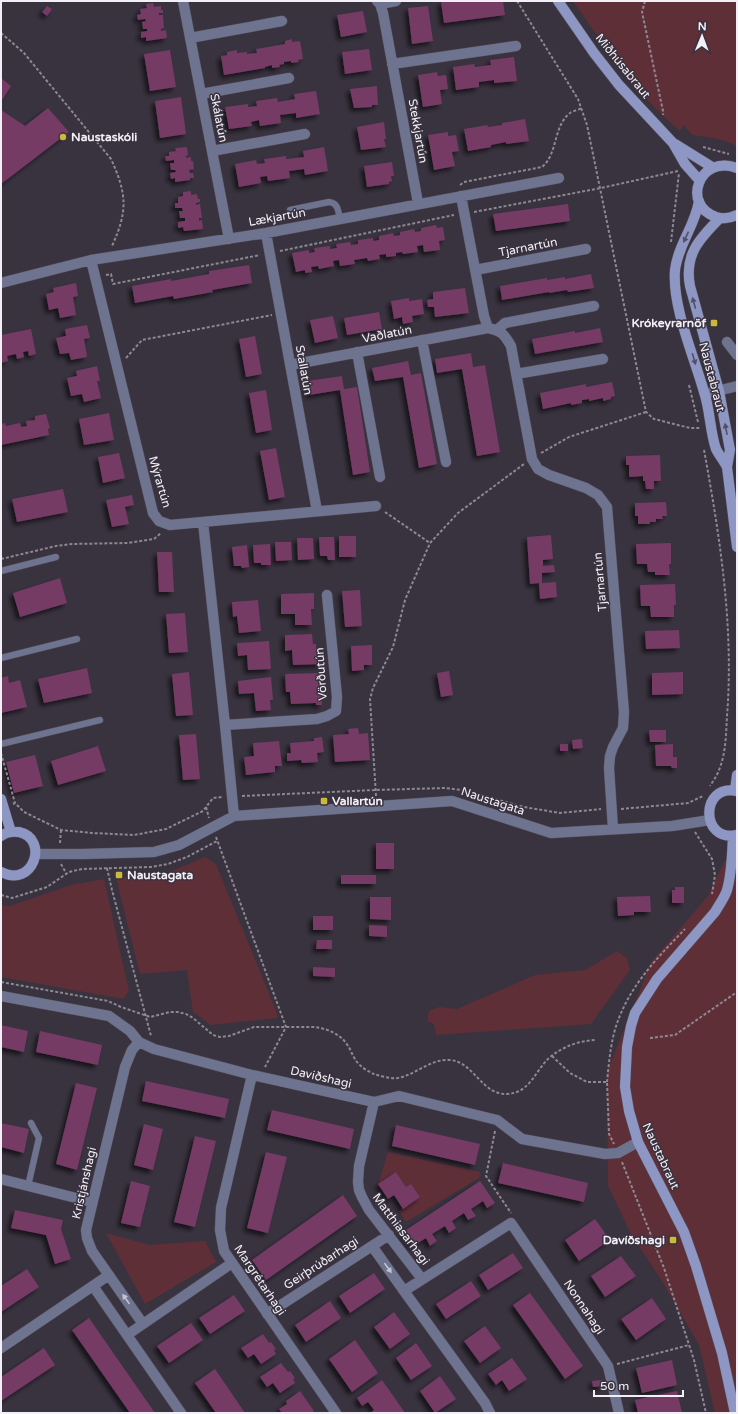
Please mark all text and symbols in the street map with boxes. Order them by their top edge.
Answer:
north arrow [682,16,722,56]
text: N [698,20,707,33]
street label: Miðhúsabraut [593,31,654,102]
street label: Skálatún [207,92,231,144]
street label: Stekkjartún [405,98,431,164]
place label: Naustaskóli [71,130,137,144]
marker: Naustaskóli [58,132,68,142]
street label: Lækjartún [247,205,307,229]
one-way arrow [682,232,689,243]
street label: Tjarnartún [497,234,559,260]
one-way arrow [691,297,697,309]
place label: Krókeyrarnöf [632,316,706,331]
marker: Krókeyrarnöf [709,318,719,328]
street label: Vaðlatún [361,322,413,346]
street label: Naustabraut [696,341,728,414]
street label: Stallatún [293,344,315,396]
one-way arrow [691,354,697,366]
one-way arrow [723,423,729,435]
street label: Mýrartún [146,455,174,509]
street label: Tjarnartún [590,552,610,612]
street label: Vörðutún [312,647,330,701]
street label: Naustagata [459,784,527,818]
place label: Vallartún [332,794,383,808]
marker: Vallartún [319,796,329,806]
place label: Naustagata [127,868,193,883]
marker: Naustagata [114,870,124,880]
street label: Daviðshagi [289,1063,353,1091]
street label: Naustabraut [640,1121,683,1192]
street label: Kristjánshagi [69,1146,99,1220]
street label: Matthiasarhagi [369,1190,433,1268]
place label: Davíðshagi [603,1233,665,1248]
street label: Geirþrúðarhagi [281,1234,361,1292]
marker: Davíðshagi [668,1235,678,1245]
street label: Margrétarhagi [231,1242,289,1318]
one-way arrow [384,1263,392,1274]
street label: Nonnahagi [561,1277,607,1337]
one-way arrow [122,1294,130,1305]
scale bar [594,1372,683,1398]
text: 50 m [600,1379,629,1393]

